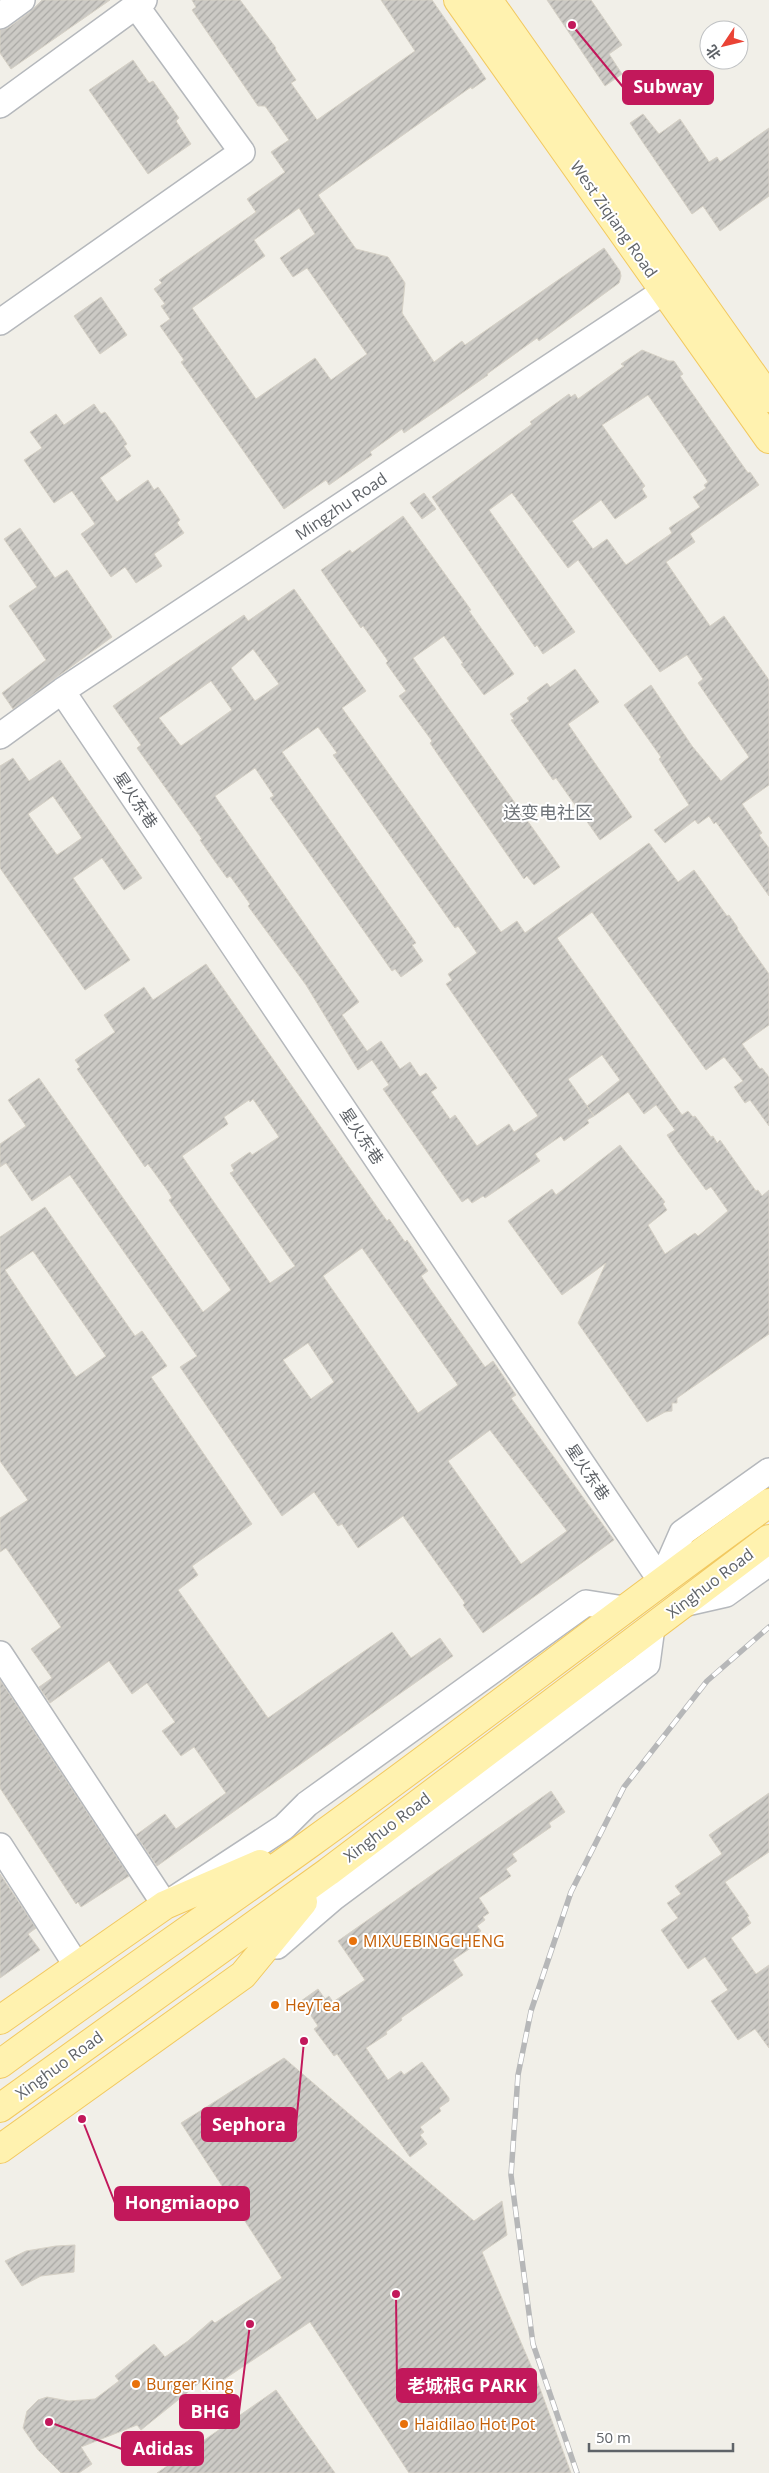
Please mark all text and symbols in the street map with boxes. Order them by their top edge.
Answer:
north arrow [699,20,749,70]
text: 北 [701,42,725,64]
callout: Subway [623,71,713,104]
text: Subway [633,74,704,98]
street label: West Ziqiang Road [565,156,663,282]
street label: Mingzhu Road [291,467,391,545]
street label: 星火东巷 [109,767,163,833]
district label: 送变电社区 [503,800,593,824]
street label: 星火东巷 [335,1103,389,1169]
street label: 星火东巷 [561,1439,615,1505]
street label: Xinghuo Road [662,1543,758,1623]
street label: Xinghuo Road [339,1787,435,1867]
place label: MIXUEBINGCHENG [363,1930,505,1952]
marker: MIXUEBINGCHENG [347,1935,359,1947]
place label: HeyTea [285,1994,340,2016]
marker: HeyTea [269,1999,281,2011]
street label: Xinghuo Road [11,2026,107,2104]
callout: Sephora [202,2108,296,2141]
text: Sephora [212,2112,286,2136]
callout: Hongmiaopo [115,2187,249,2220]
text: Hongmiaopo [125,2190,239,2214]
callout: 老城根G PARK [397,2369,536,2402]
place label: Burger King [146,2373,234,2395]
text: 老城根G PARK [407,2373,527,2397]
marker: Burger King [130,2378,142,2390]
callout: BHG [180,2395,239,2428]
text: BHG [191,2399,229,2423]
place label: Haidilao Hot Pot [414,2413,536,2435]
marker: Haidilao Hot Pot [398,2418,410,2430]
scale bar [589,2420,733,2452]
text: 50 m [596,2427,631,2447]
callout: Adidas [122,2432,203,2465]
text: Adidas [133,2436,193,2460]

